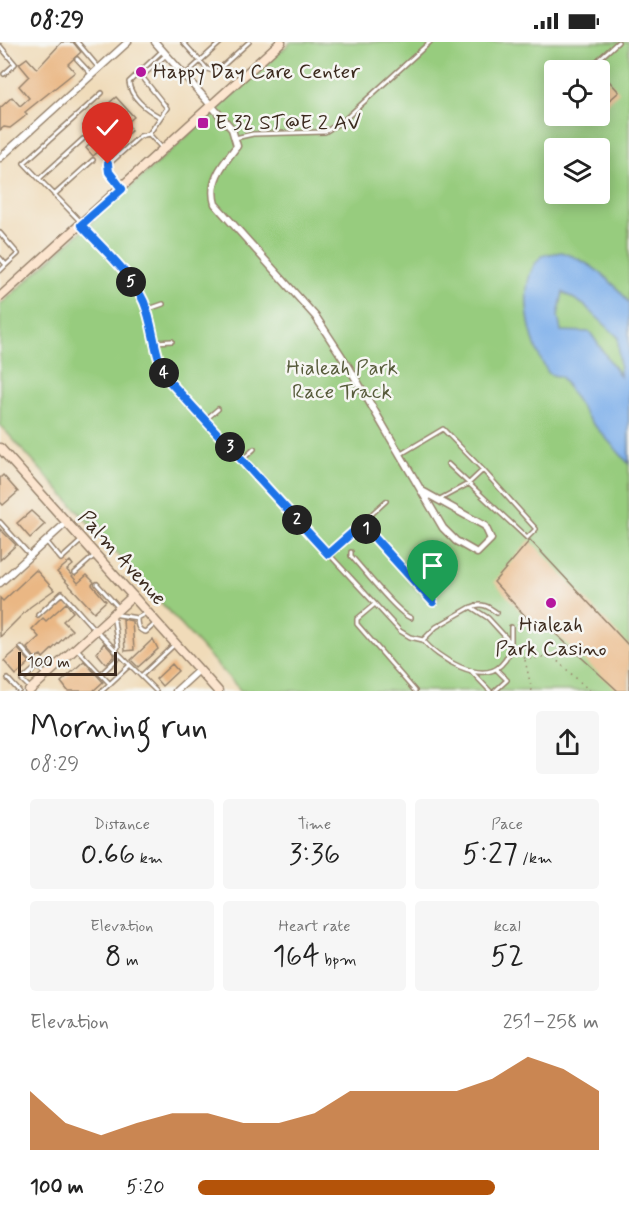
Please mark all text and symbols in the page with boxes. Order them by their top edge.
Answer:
text: 08:29 [30,7,84,35]
place label: Happy Day Care Center [153,58,360,86]
map controls [544,60,610,204]
button: locate [544,60,610,126]
marker: Happy Day Care Center [134,65,148,79]
pin [82,102,133,164]
place label: E 32 ST@E 2 AV [215,109,362,137]
icon: check [91,111,124,144]
marker: E 32 ST@E 2 AV [196,116,210,130]
button: layers [544,138,610,204]
pin: 5 [116,267,146,297]
text: 5 [126,271,136,292]
park label: Hialeah Park Race Track [286,354,398,406]
pin: 4 [149,358,179,388]
text: 4 [159,362,169,383]
pin: 3 [215,432,245,462]
text: 3 [226,436,234,457]
street label: Palm Avenue [72,504,172,612]
pin: 2 [282,505,312,535]
text: 2 [293,509,301,530]
pin: 1 [351,514,381,544]
text: 1 [362,518,370,539]
pin [407,540,458,602]
icon: arrive [416,549,449,582]
marker: Hialeah Park Casino [544,596,558,610]
place label: Hialeah Park Casino [495,611,607,663]
scale bar [18,649,117,676]
text: 100 m [27,652,70,673]
text: Morning run [30,706,208,750]
button: share [536,711,599,774]
text: 08:29 [30,751,79,778]
text: Distance [94,814,150,835]
text: Time [298,814,331,835]
text: Pace [491,814,523,835]
text: 0.66 [81,835,135,874]
text: 3:36 [289,835,340,874]
text: 5:27 [462,835,518,874]
text: km [135,848,163,869]
text: /km [518,848,552,869]
text: Elevation [90,916,153,937]
text: Heart rate [279,916,350,937]
text: kcal [494,916,521,937]
text: 8 [105,937,122,976]
text: 164 [272,937,320,976]
text: 52 [490,937,524,976]
text: m [122,950,139,971]
text: bpm [320,950,357,971]
text: Elevation [30,1009,109,1036]
text: 251–258 m [503,1009,599,1036]
text: 100 m [30,1174,84,1201]
text: 5:20 [126,1174,165,1201]

